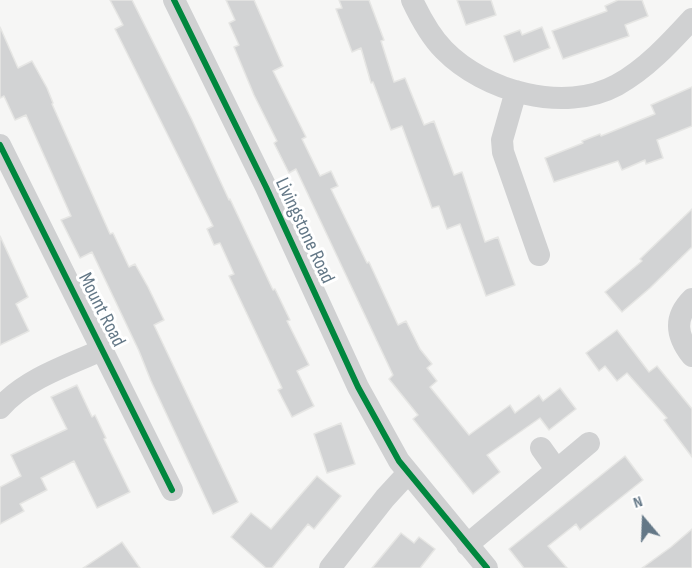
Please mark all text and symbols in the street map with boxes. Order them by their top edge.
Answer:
street label: Livingstone Road [269,174,339,288]
street label: Mount Road [72,269,130,351]
north arrow [614,490,674,550]
text: N [631,492,645,513]

